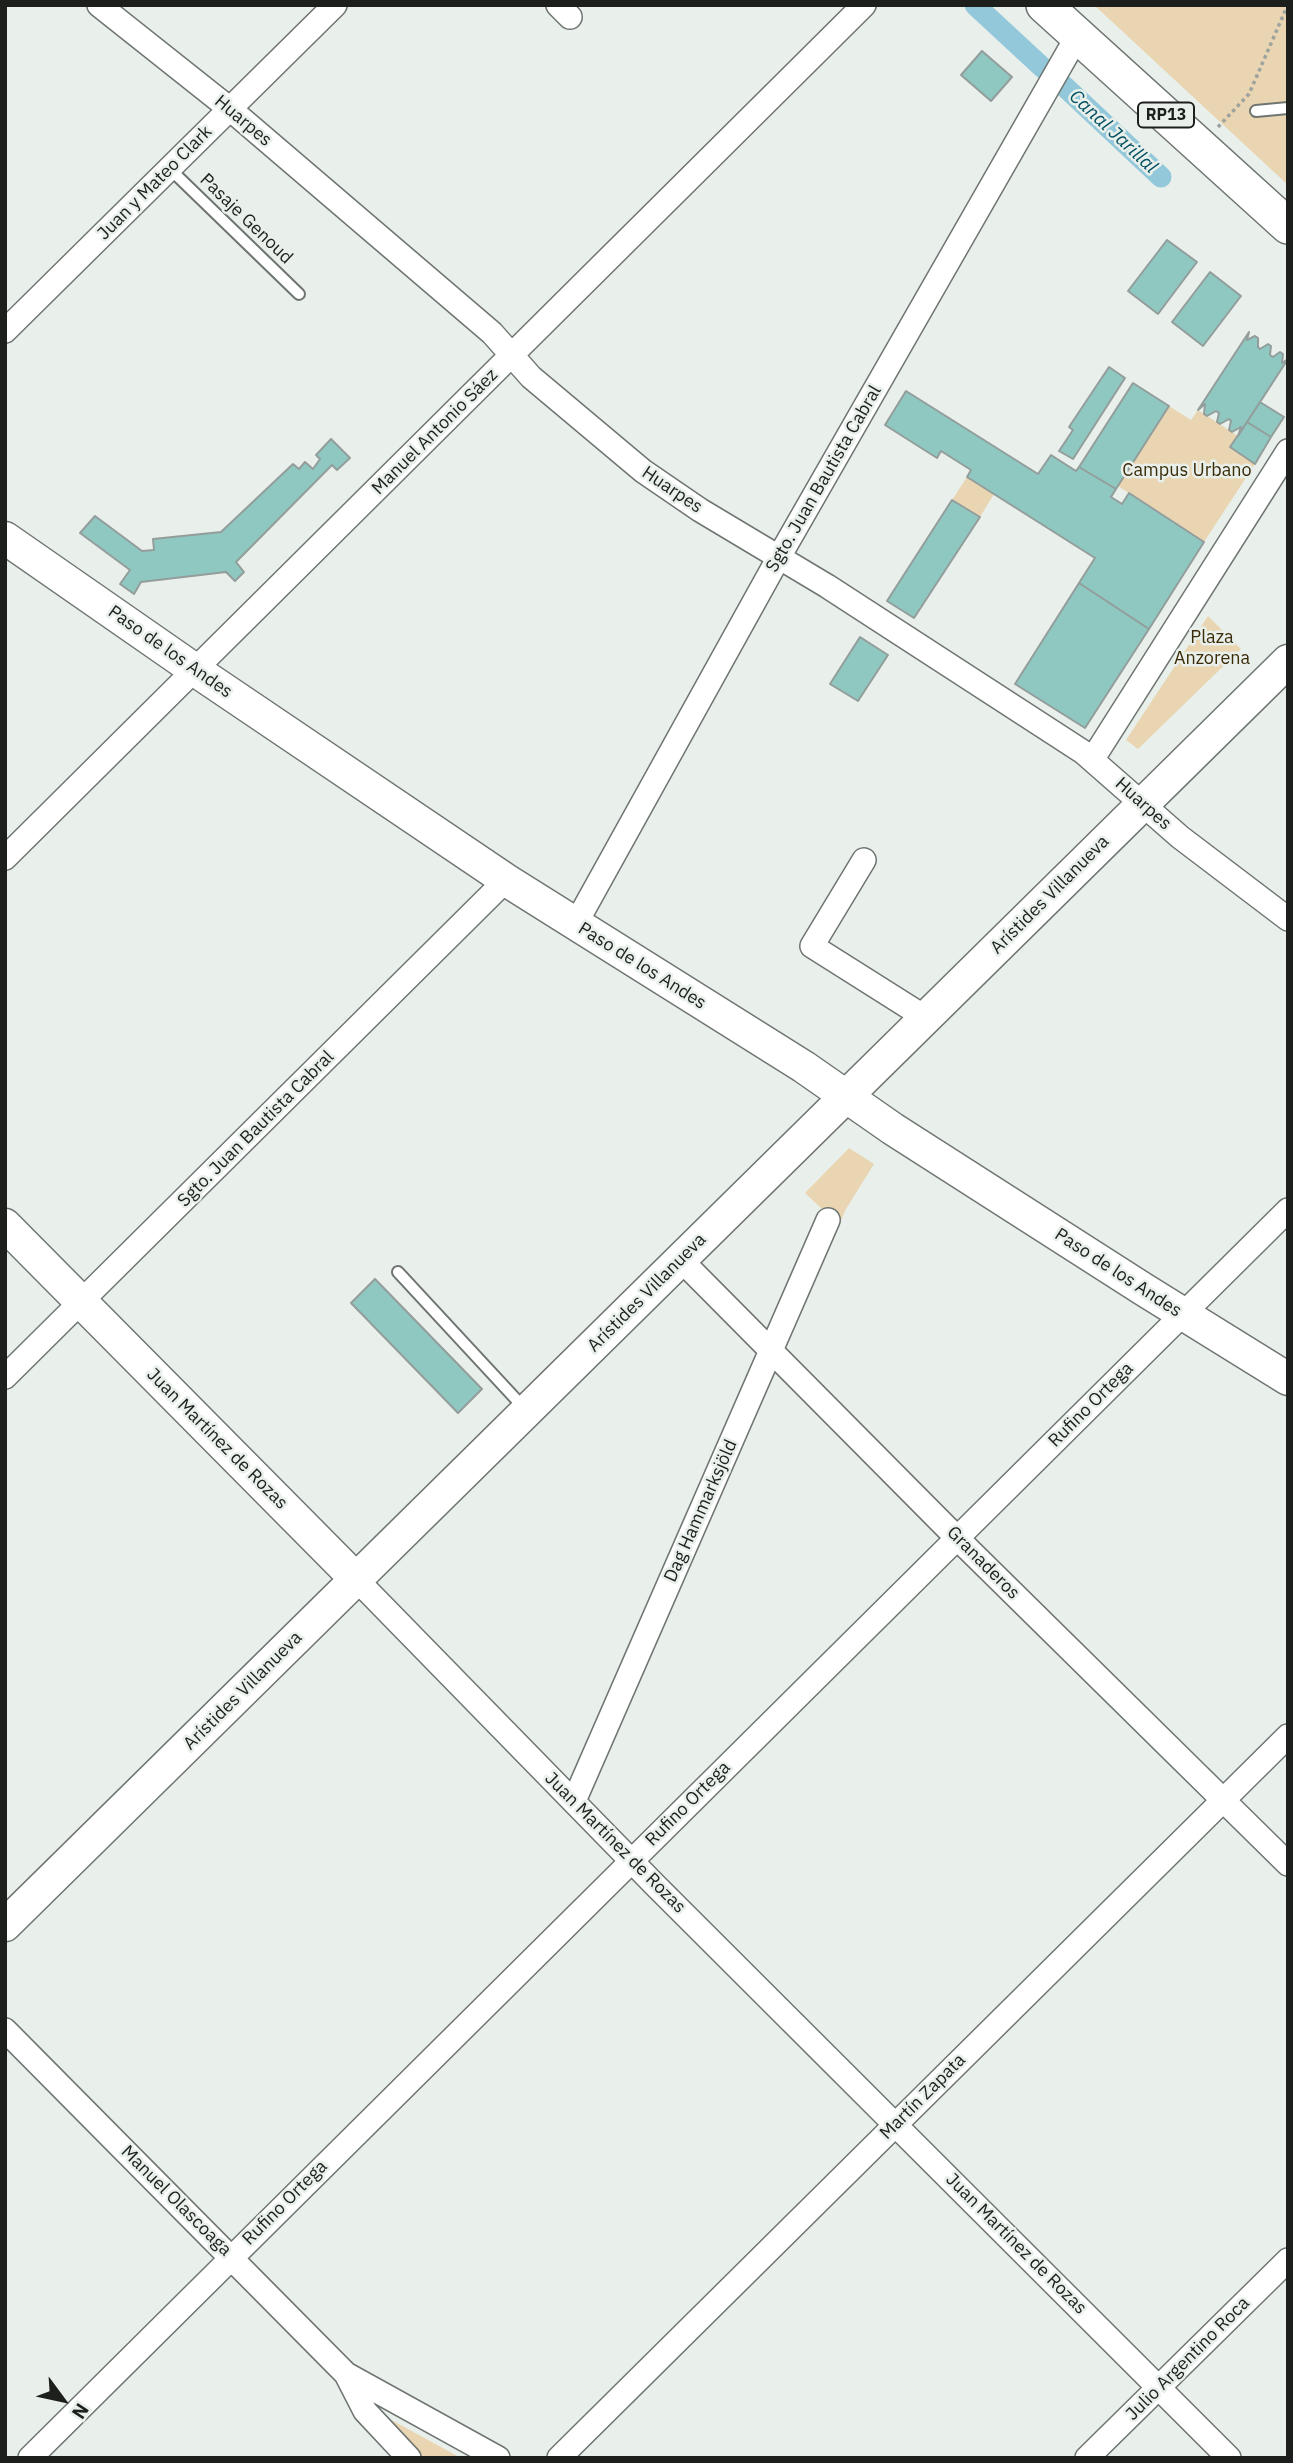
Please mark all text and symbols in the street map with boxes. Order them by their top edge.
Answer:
water label: Canal Jarillal [1064,85,1162,179]
street label: Huarpes [210,91,276,151]
road number: RP13 [1138,102,1194,127]
street label: Juan y Mateo Clark [93,121,217,245]
street label: Pasaje Genoud [195,169,297,269]
street label: Manuel Antonio Sáez [368,365,502,499]
street label: Sgto. Juan Bautista Cabral [762,382,886,576]
park label: Campus Urbano [1122,460,1252,482]
street label: Huarpes [638,462,706,518]
street label: Paso de los Andes [104,601,236,703]
park label: Plaza Anzorena [1174,627,1250,670]
street label: Huarpes [1110,773,1176,835]
street label: Arístides Villanueva [986,831,1114,959]
street label: Paso de los Andes [574,918,710,1014]
street label: Sgto. Juan Bautista Cabral [173,1046,339,1212]
street label: Paso de los Andes [1051,1224,1185,1322]
street label: Arístides Villanueva [583,1229,711,1357]
street label: Rufino Ortega [1044,1358,1138,1452]
street label: Juan Martínez de Rozas [142,1364,292,1514]
street label: Dag Hammarksjöld [660,1437,742,1585]
street label: Granaderos [942,1522,1024,1604]
street label: Arístides Villanueva [179,1627,307,1755]
street label: Rufino Ortega [641,1757,735,1851]
street label: Juan Martínez de Rozas [540,1768,690,1918]
street label: Martín Zapata [876,2050,970,2144]
street label: Manuel Olascoaga [116,2141,236,2261]
street label: Rufino Ortega [238,2156,332,2250]
street label: Juan Martínez de Rozas [941,2169,1091,2319]
street label: Julio Argentino Roca [1122,2293,1254,2425]
north arrow [28,2365,98,2435]
text: N [67,2399,94,2424]

